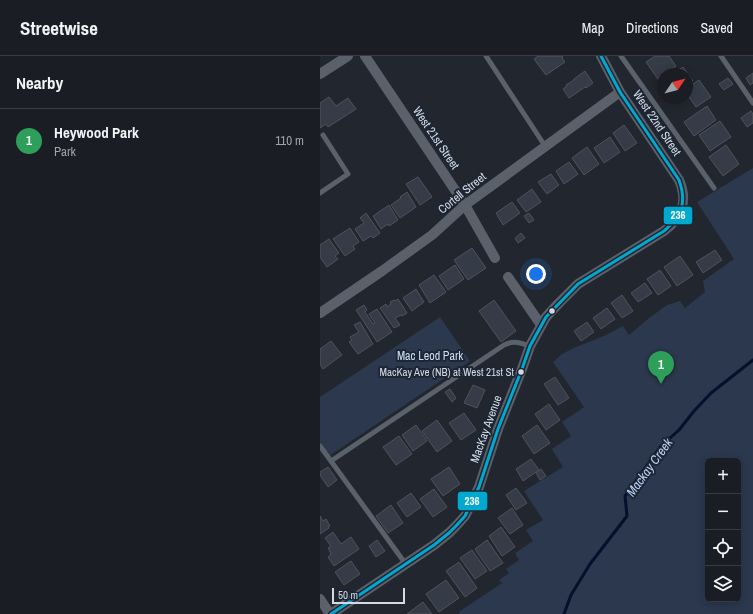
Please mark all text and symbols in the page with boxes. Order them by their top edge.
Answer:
text: Streetwise [20,15,98,41]
text: Map [582,19,604,37]
text: Directions [626,19,678,37]
text: Saved [700,19,733,37]
north arrow [657,68,693,104]
text: Nearby [16,71,63,94]
street label: West 22nd Street [629,87,685,159]
street label: West 21st Street [409,103,463,173]
text: Heywood Park [54,122,139,143]
text: 1 [26,132,32,149]
text: 110 m [275,132,304,149]
text: Park [54,143,76,160]
street label: Cortell Street [435,169,490,217]
line badge: 236 [663,206,693,225]
text: 236 [670,208,686,222]
your location [526,264,546,284]
unlabelled marker [547,306,557,316]
park label: Mac Leod Park [397,348,463,364]
pin: 1 [648,351,674,384]
place label: MacKay Ave (NB) at West 21st St [379,365,514,379]
marker: MacKay Ave (NB) at West 21st St [516,367,526,377]
street label: MacKay Avenue [466,393,506,465]
water label: Mackay Creek [623,434,677,500]
map controls [705,458,741,602]
button: + [705,458,741,494]
line badge: 236 [457,491,488,511]
text: 236 [464,494,480,508]
button: − [705,494,741,530]
button: locate [705,530,741,566]
button: layers [705,566,741,602]
scale bar [332,586,405,605]
text: 50 m [338,588,358,602]

